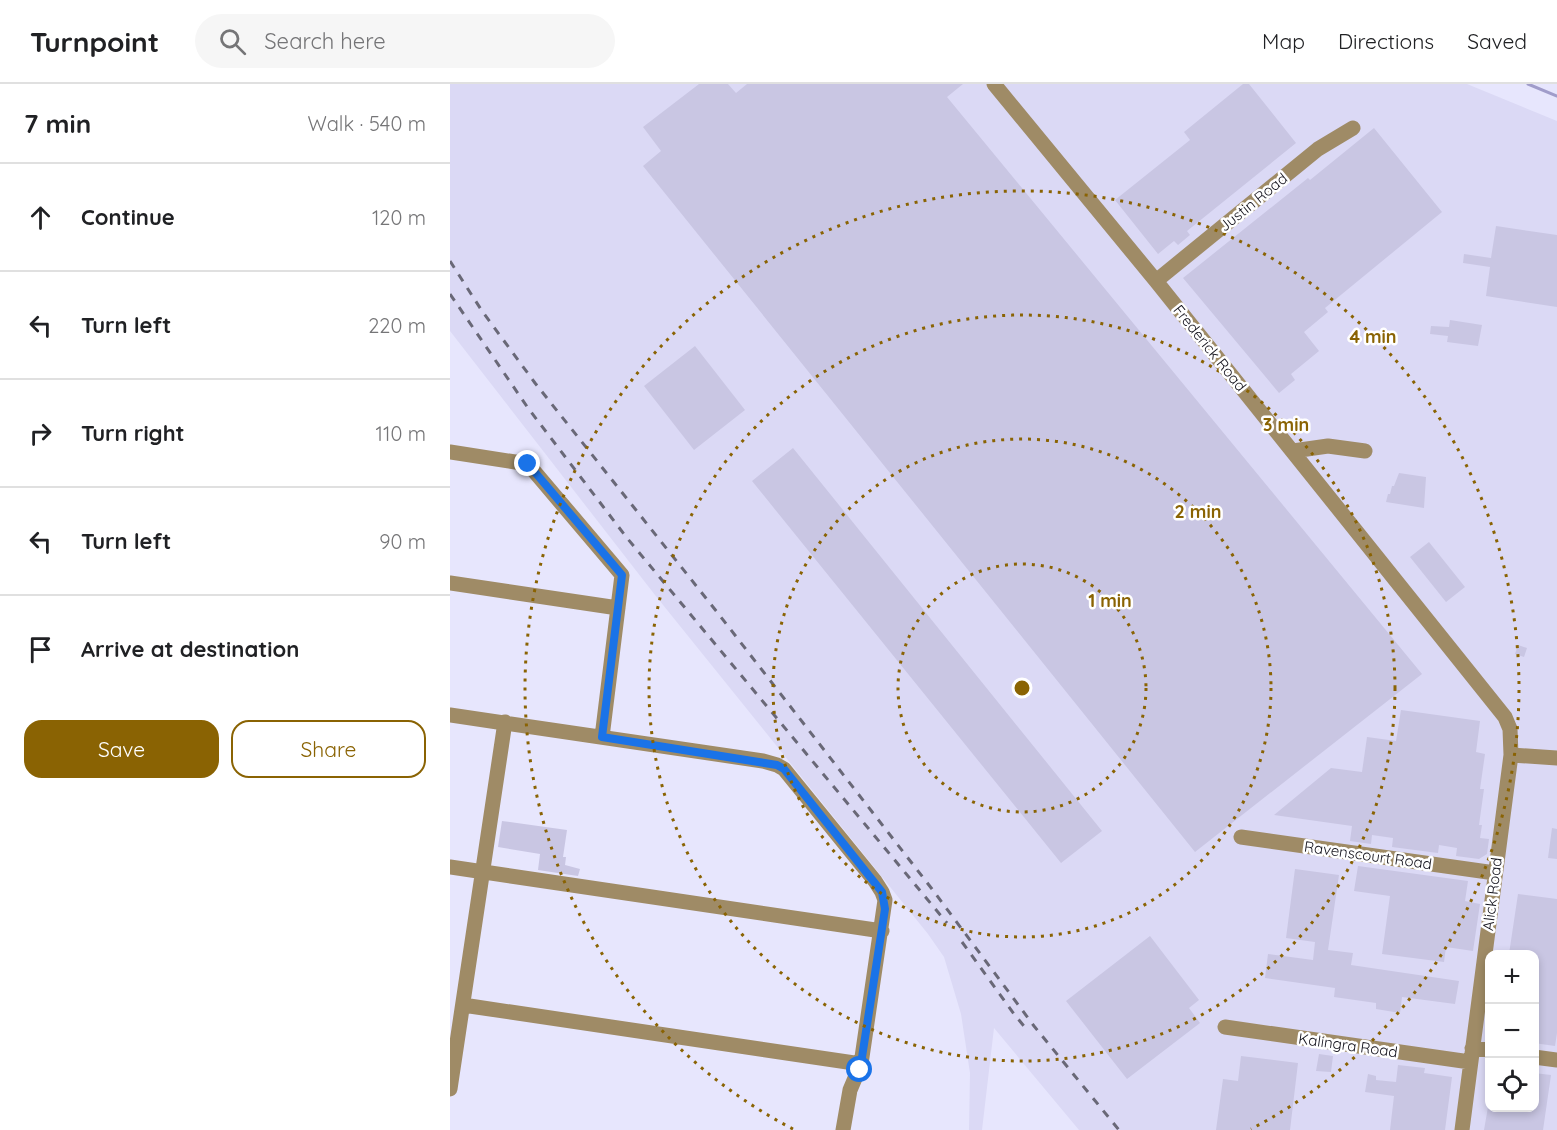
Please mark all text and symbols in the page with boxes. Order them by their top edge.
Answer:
search box [195,14,615,68]
text: Turnpoint [30,24,159,59]
icon: search [216,25,249,58]
text: Search here [264,27,386,55]
text: Map [1262,28,1305,54]
text: Directions [1338,28,1434,54]
text: Saved [1467,28,1527,54]
text: 7 min [24,107,91,140]
text: Walk · 540 m [308,111,426,136]
street label: Justin Road [1215,169,1291,235]
icon: ahead [24,201,57,234]
text: Continue [81,203,175,231]
text: 120 m [372,205,426,230]
street label: Frederick Road [1169,301,1251,395]
icon: left [24,309,57,342]
text: Turn left [81,311,171,339]
text: 220 m [368,313,426,338]
text: 4 min [1349,325,1397,348]
text: 3 min [1263,413,1309,436]
icon: right [24,417,57,450]
text: Turn right [81,419,185,447]
text: 110 m [376,421,426,446]
route end [514,450,540,476]
text: 2 min [1175,500,1221,523]
icon: left [24,525,57,558]
text: Turn left [81,527,171,555]
text: 90 m [379,529,426,554]
text: 1 min [1088,589,1132,612]
icon: arrive [24,633,57,666]
text: Arrive at destination [81,635,299,663]
centre of rings [1012,678,1032,698]
button: Save [24,720,219,778]
button: Share [231,720,426,778]
street label: Ravenscourt Road [1303,837,1433,873]
street label: Alick Road [1478,856,1506,932]
map controls [1485,950,1539,1112]
button: + [1485,950,1539,1004]
button: − [1485,1004,1539,1058]
street label: Kalingra Road [1297,1029,1399,1061]
route start [846,1056,872,1082]
button: locate [1485,1058,1539,1112]

